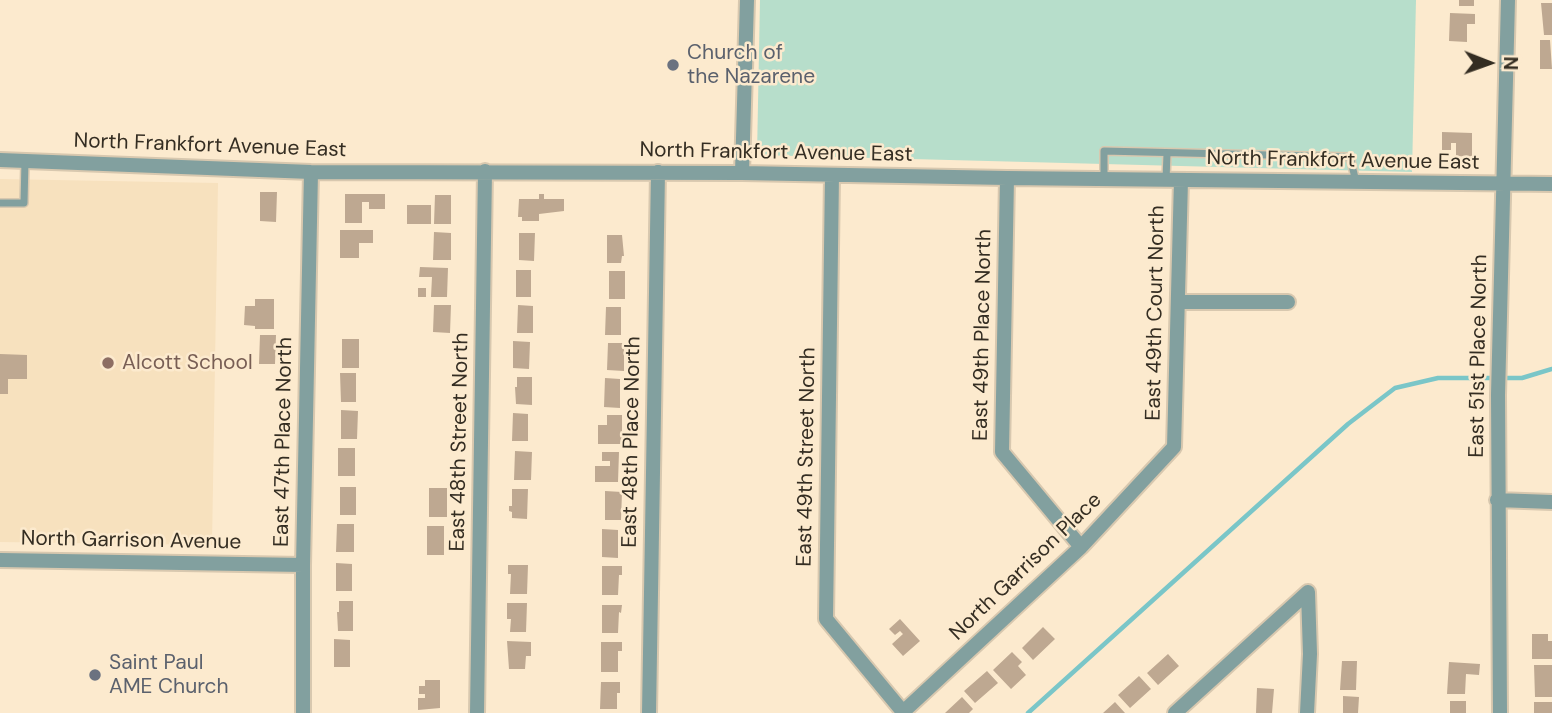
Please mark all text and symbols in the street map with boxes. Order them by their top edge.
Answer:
north arrow [1454,28,1524,98]
place label: Church of the Nazarene [687,40,815,90]
text: N [1498,56,1523,71]
marker: Church of the Nazarene [665,57,681,73]
street label: North Frankfort Avenue East [73,129,347,163]
street label: North Frankfort Avenue East [639,138,913,168]
street label: North Frankfort Avenue East [1206,146,1480,176]
street label: East 49th Court North [1142,205,1170,421]
street label: East 49th Place North [969,229,997,441]
street label: East 51st Place North [1465,254,1493,458]
street label: East 48th Street North [445,332,475,552]
street label: East 48th Place North [618,336,646,548]
street label: East 47th Place North [270,337,298,547]
street label: East 49th Street North [792,347,822,567]
place label: Alcott School [122,350,253,376]
marker: Alcott School [100,355,116,371]
street label: North Garrison Place [945,488,1107,646]
street label: North Garrison Avenue [21,526,241,556]
place label: Saint Paul AME Church [109,650,229,700]
marker: Saint Paul AME Church [87,667,103,683]

